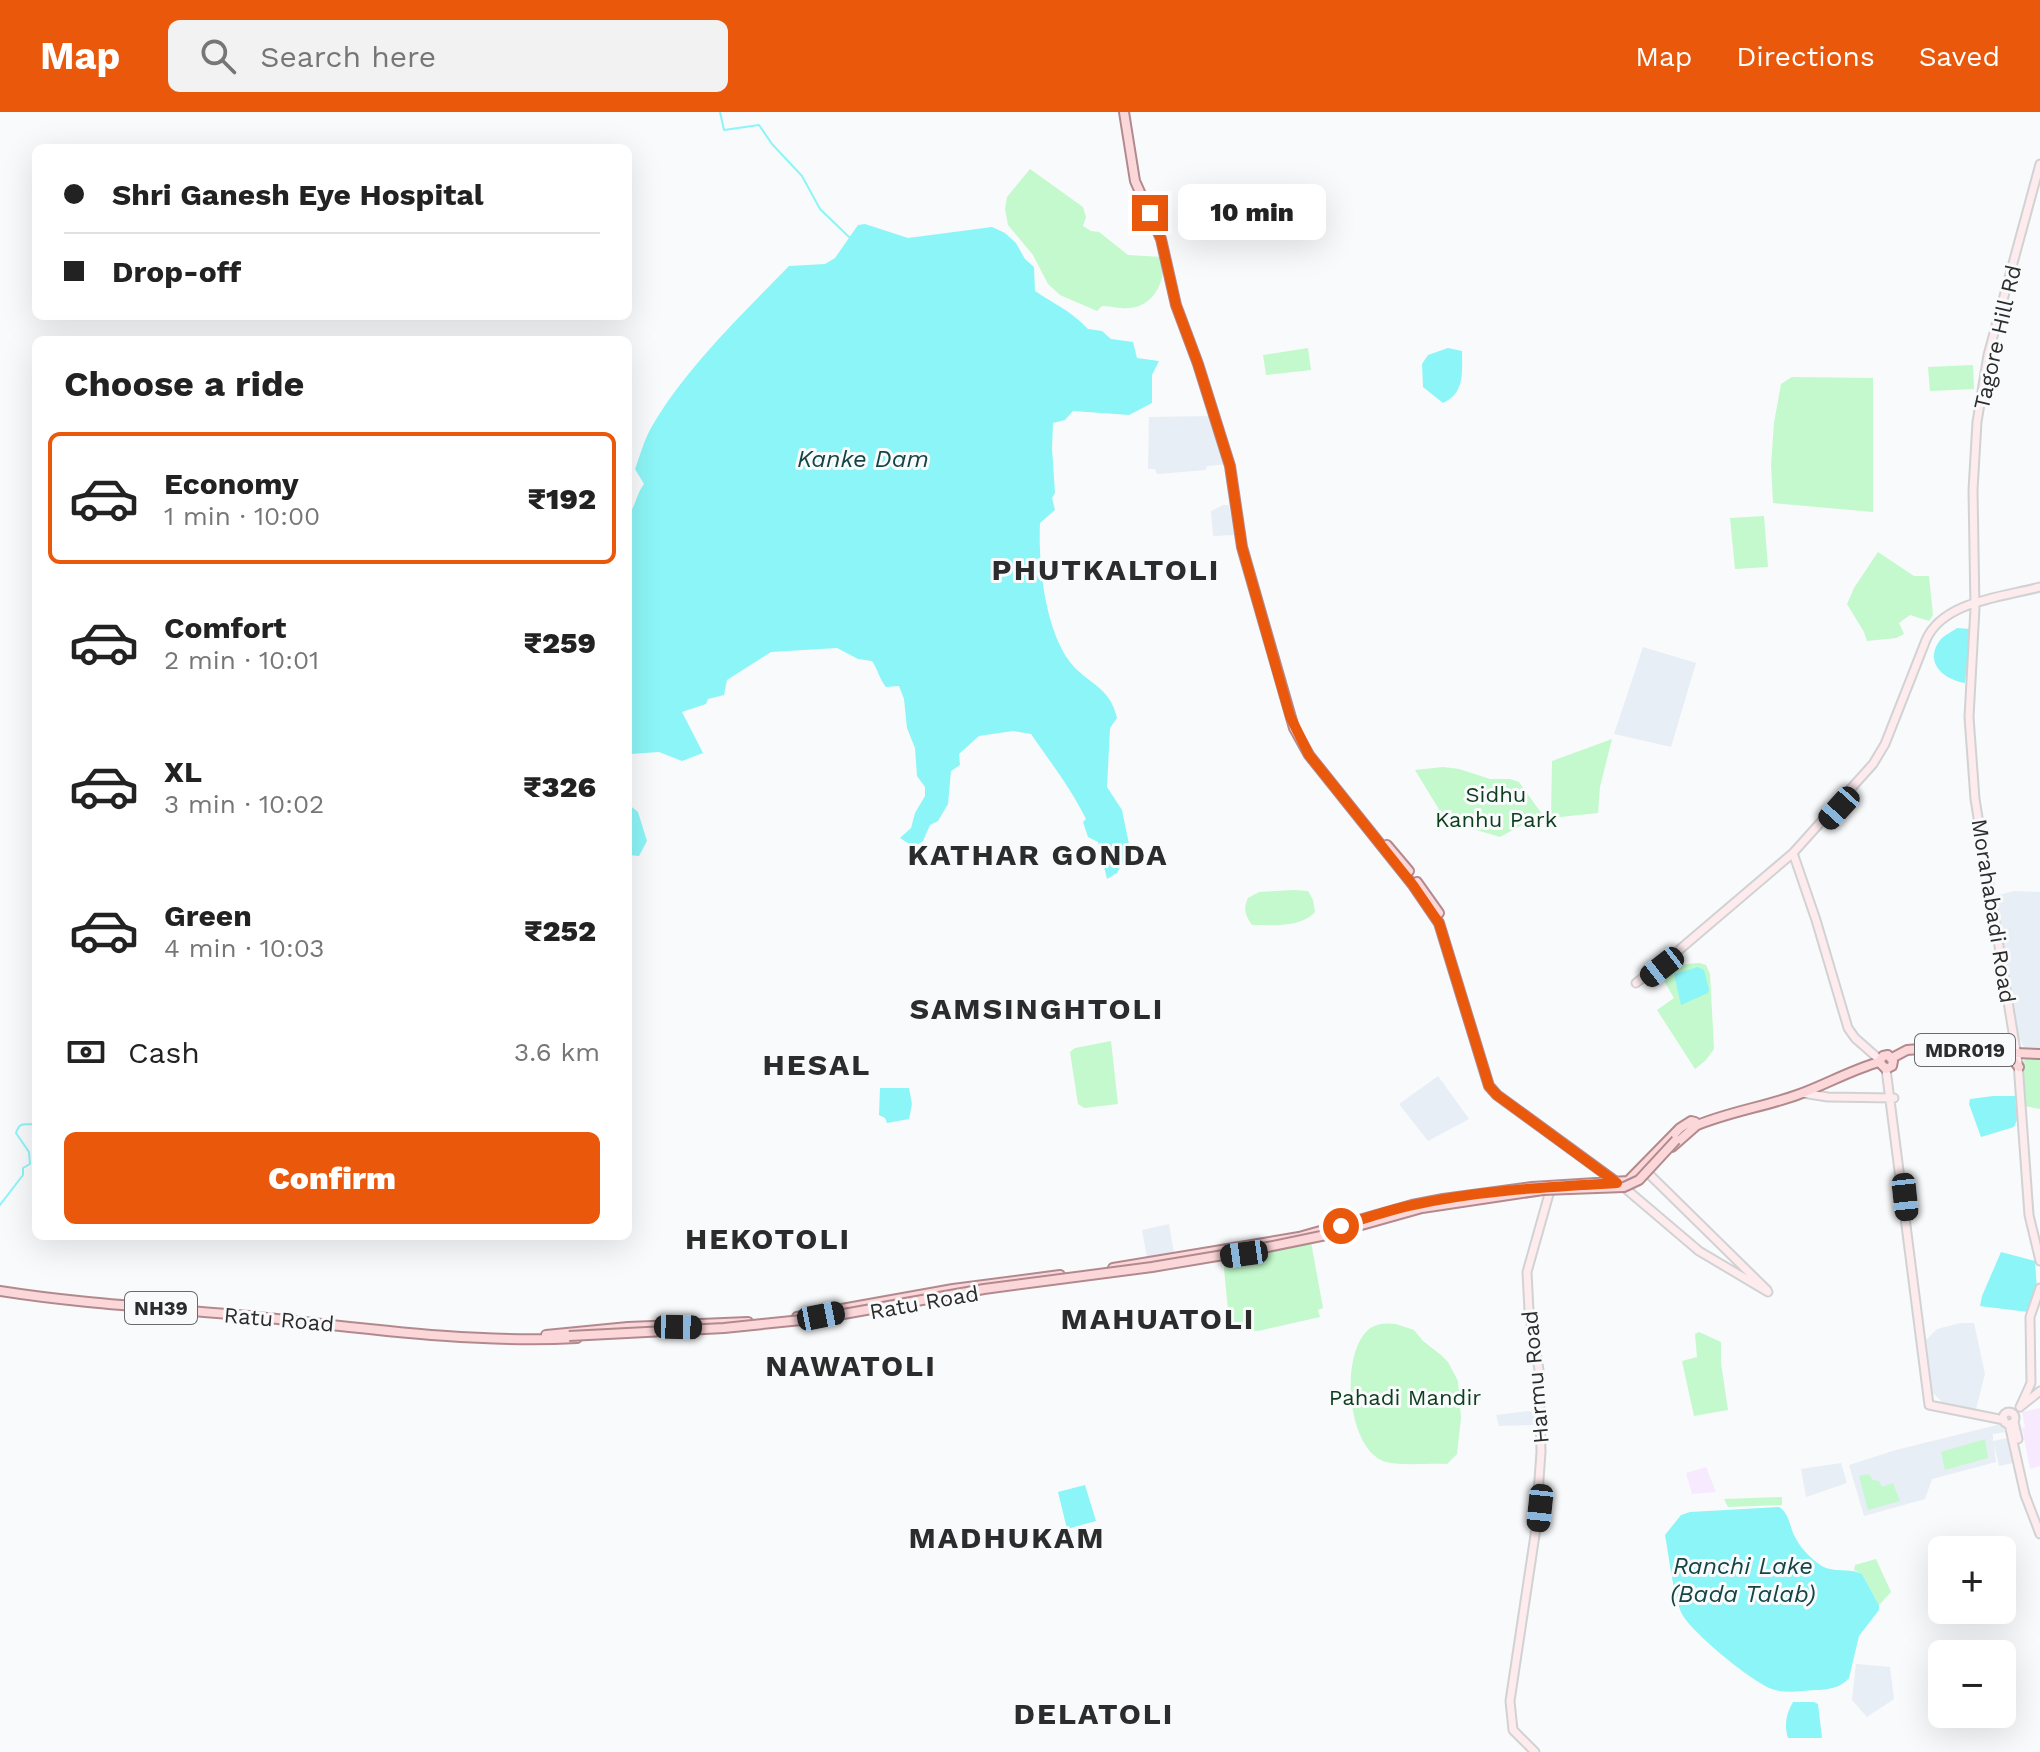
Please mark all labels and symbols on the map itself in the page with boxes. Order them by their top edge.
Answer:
callout: 10 min [1178,185,1326,241]
route end [1132,195,1168,231]
street label: Tagore Hill Rd [1969,262,2026,412]
water label: Kanke Dam [797,445,929,473]
district label: PHUTKALTOLI [992,552,1220,587]
park label: Sidhu Kanhu Park [1435,782,1557,832]
car [1814,782,1864,834]
street label: Morahabadi Road [1967,817,2020,1005]
district label: KATHAR GONDA [907,837,1169,872]
car [1636,943,1688,991]
district label: SAMSINGHTOLI [910,991,1164,1026]
road number: MDR019 [1915,1034,2015,1066]
district label: HESAL [763,1047,871,1082]
car [1891,1172,1919,1222]
route start [1323,1208,1359,1244]
district label: HEKOTOLI [685,1221,851,1256]
car [1219,1239,1269,1269]
street label: Ratu Road [867,1281,981,1324]
road number: NH39 [125,1292,197,1324]
car [795,1300,847,1332]
district label: MAHUATOLI [1061,1301,1255,1336]
street label: Ratu Road [223,1302,335,1337]
street label: Harmu Road [1517,1310,1554,1444]
car [654,1315,702,1339]
district label: NAWATOLI [765,1348,937,1383]
park label: Pahadi Mandir [1329,1385,1481,1410]
car [1526,1483,1554,1533]
district label: MADHUKAM [908,1520,1106,1555]
water label: Ranchi Lake (Bada Talab) [1670,1552,1816,1608]
district label: DELATOLI [1014,1696,1174,1731]

